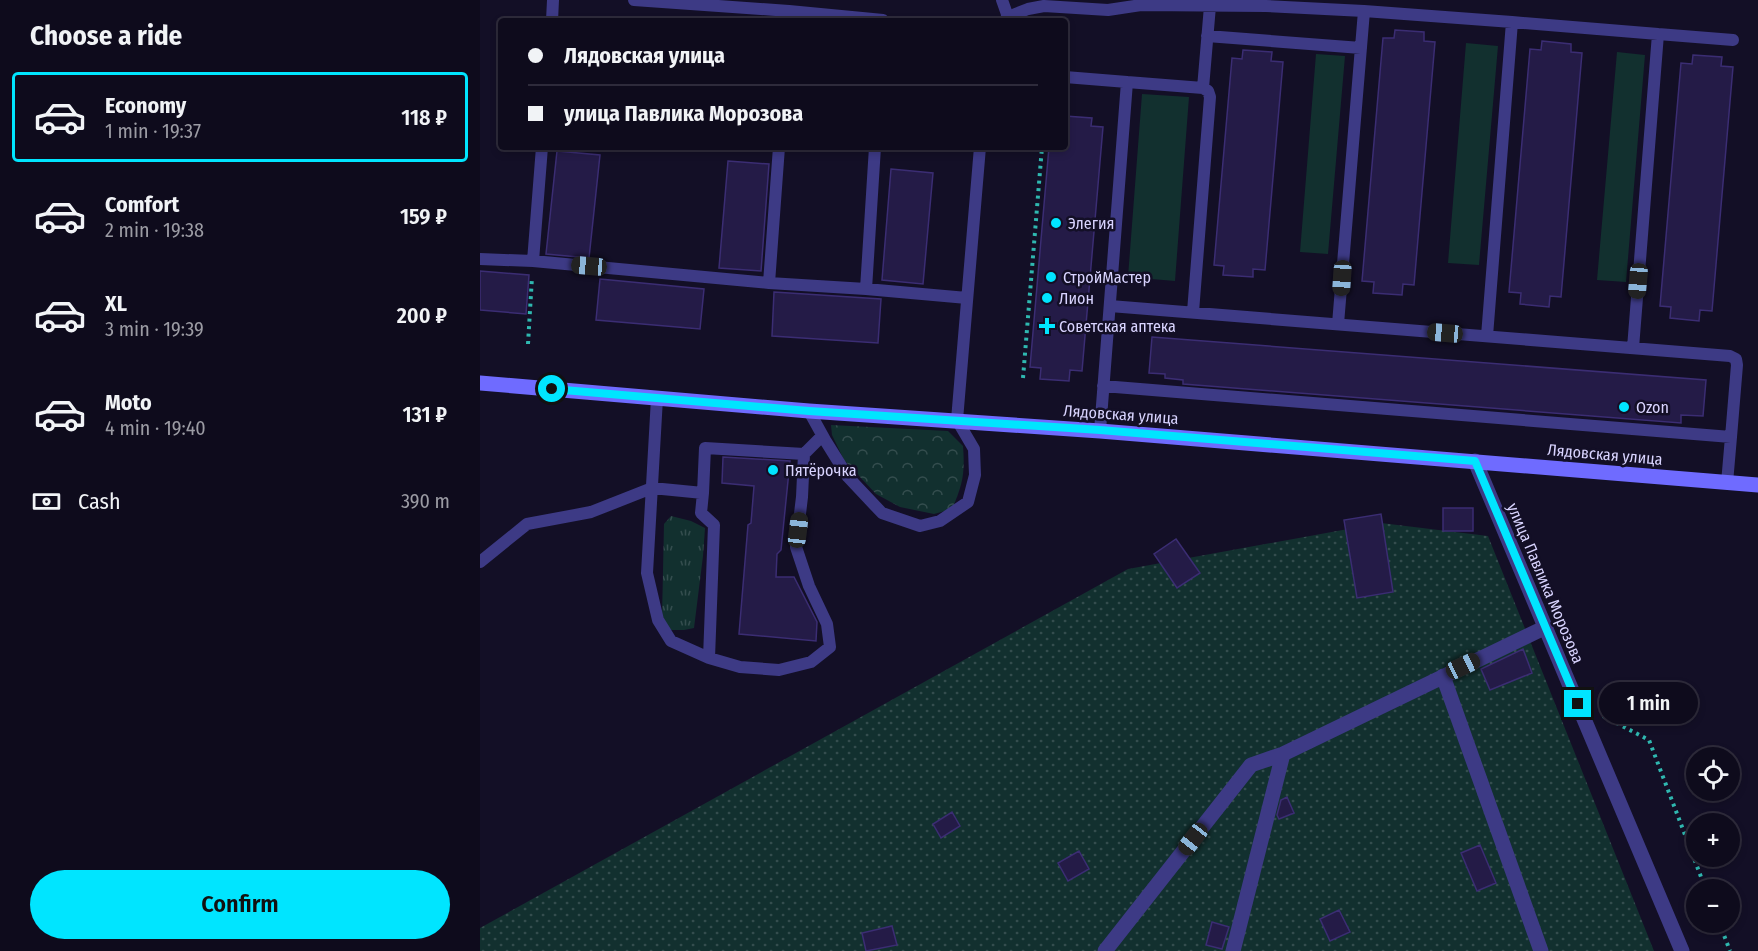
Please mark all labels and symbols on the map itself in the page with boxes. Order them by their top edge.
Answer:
place label: Элегия [1068,214,1114,233]
marker: Элегия [1049,216,1063,230]
car [570,255,608,277]
car [1332,259,1352,297]
car [1627,262,1649,300]
place label: СтройМастер [1063,268,1151,287]
marker: СтройМастер [1044,270,1058,284]
place label: Лион [1059,289,1094,308]
marker: Лион [1040,291,1054,305]
place label: Советская аптека [1059,317,1176,336]
marker: Советская аптека [1040,319,1054,333]
car [1426,322,1464,344]
route start [538,375,565,402]
place label: Ozon [1636,398,1669,417]
marker: Ozon [1617,400,1631,414]
street label: Лядовская улица [1063,401,1179,428]
street label: Лядовская улица [1547,440,1663,469]
place label: Пятёрочка [785,461,857,480]
marker: Пятёрочка [766,463,780,477]
street label: улица Павлика Морозова [1503,500,1588,666]
car [787,511,809,549]
car [1443,650,1483,682]
callout: 1 min [1599,683,1698,725]
route end [1564,690,1591,717]
car [1175,819,1211,859]

